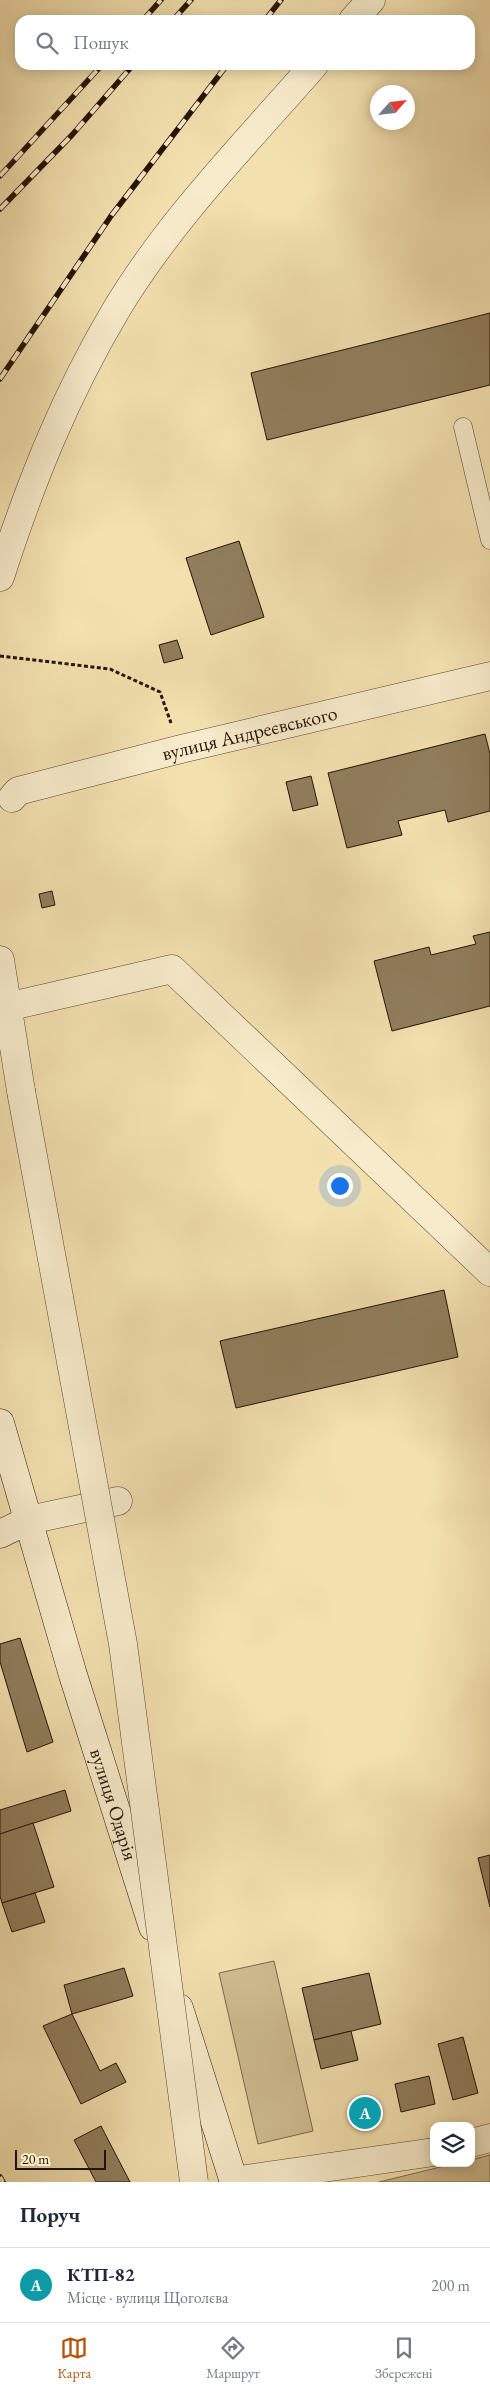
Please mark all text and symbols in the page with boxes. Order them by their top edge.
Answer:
search box [15,15,475,70]
icon: search [33,29,61,57]
text: Пошук [73,30,129,55]
north arrow [370,85,415,130]
street label: вулиця Андреєвського [159,700,340,766]
your location [327,1173,353,1199]
street label: вулиця Одарія [84,1745,144,1864]
pin: A [349,2094,381,2132]
map controls [430,2122,475,2167]
button: layers [430,2122,475,2167]
scale bar [15,2147,106,2170]
text: 20 m [22,2150,49,2168]
text: Поруч [20,2201,80,2228]
text: КТП-82 [67,2262,135,2287]
text: A [30,2275,42,2296]
text: 200 m [431,2275,470,2296]
text: Місце · вулиця Щоголєва [67,2287,228,2308]
tab: Карта [58,2334,91,2382]
tab: Маршрут [206,2334,260,2382]
tab: Збережені [375,2334,432,2382]

